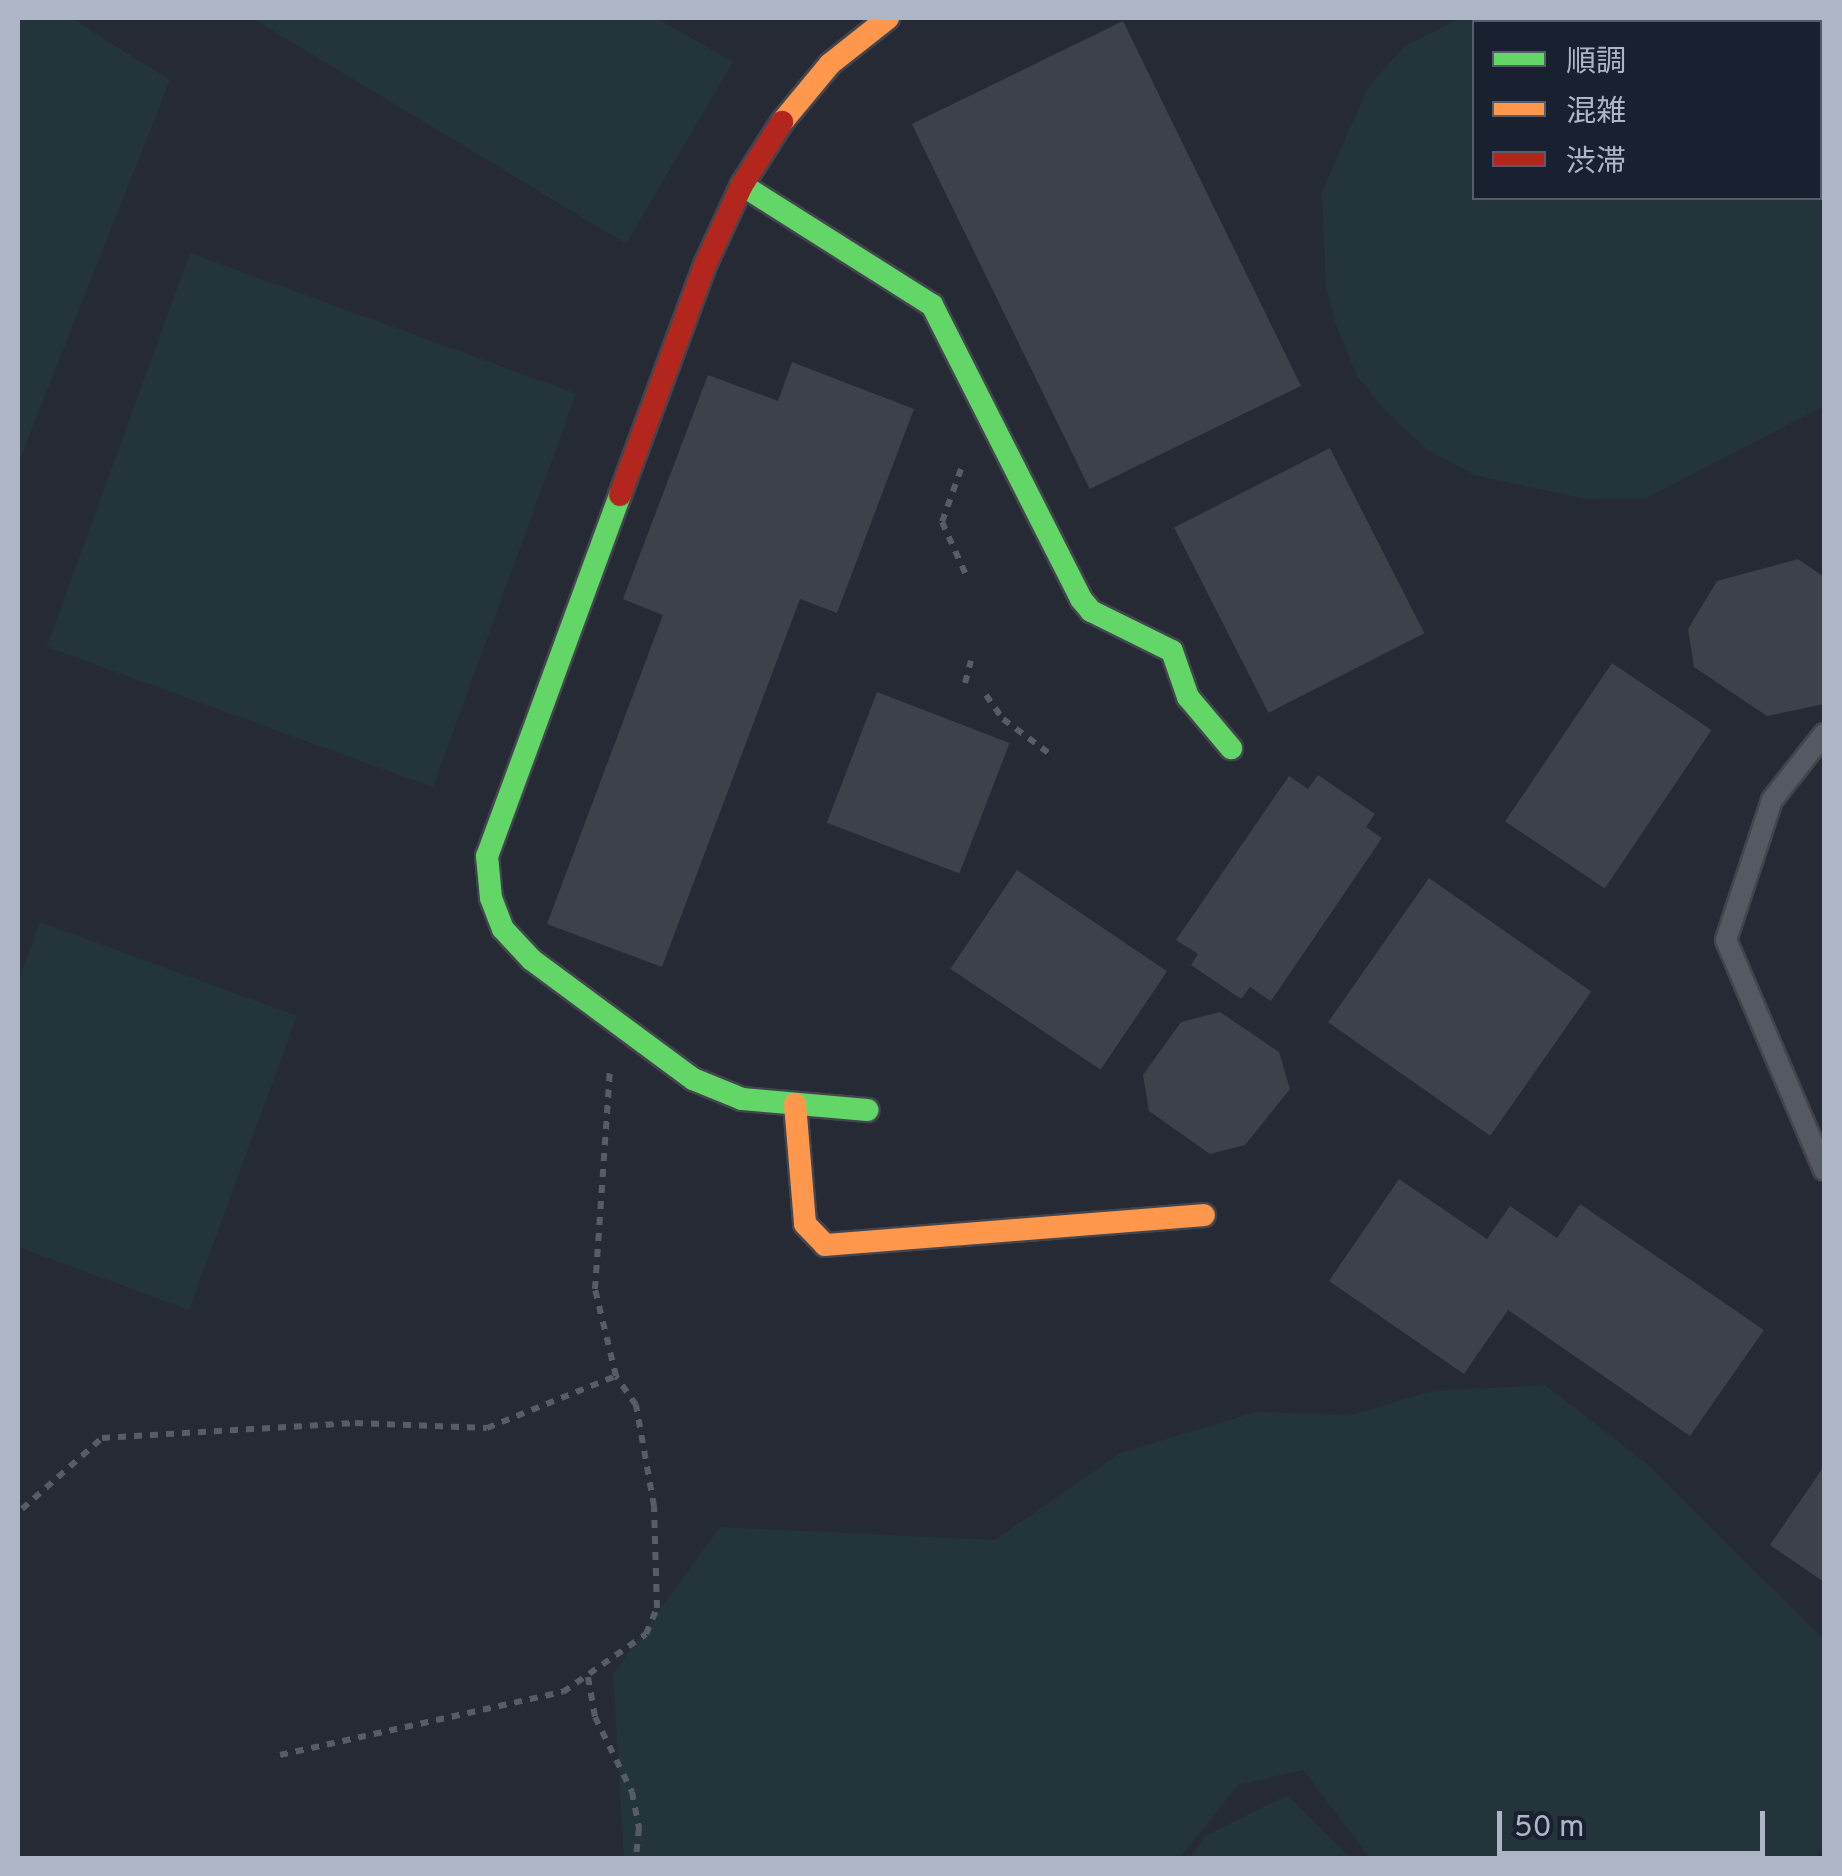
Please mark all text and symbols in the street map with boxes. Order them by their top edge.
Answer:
legend [1472,20,1822,200]
text: 順調 [1566,45,1626,82]
text: 混雑 [1566,95,1626,132]
text: 渋滞 [1566,145,1626,182]
scale bar [1502,1791,1770,1853]
text: 50 m [1514,1810,1584,1847]

